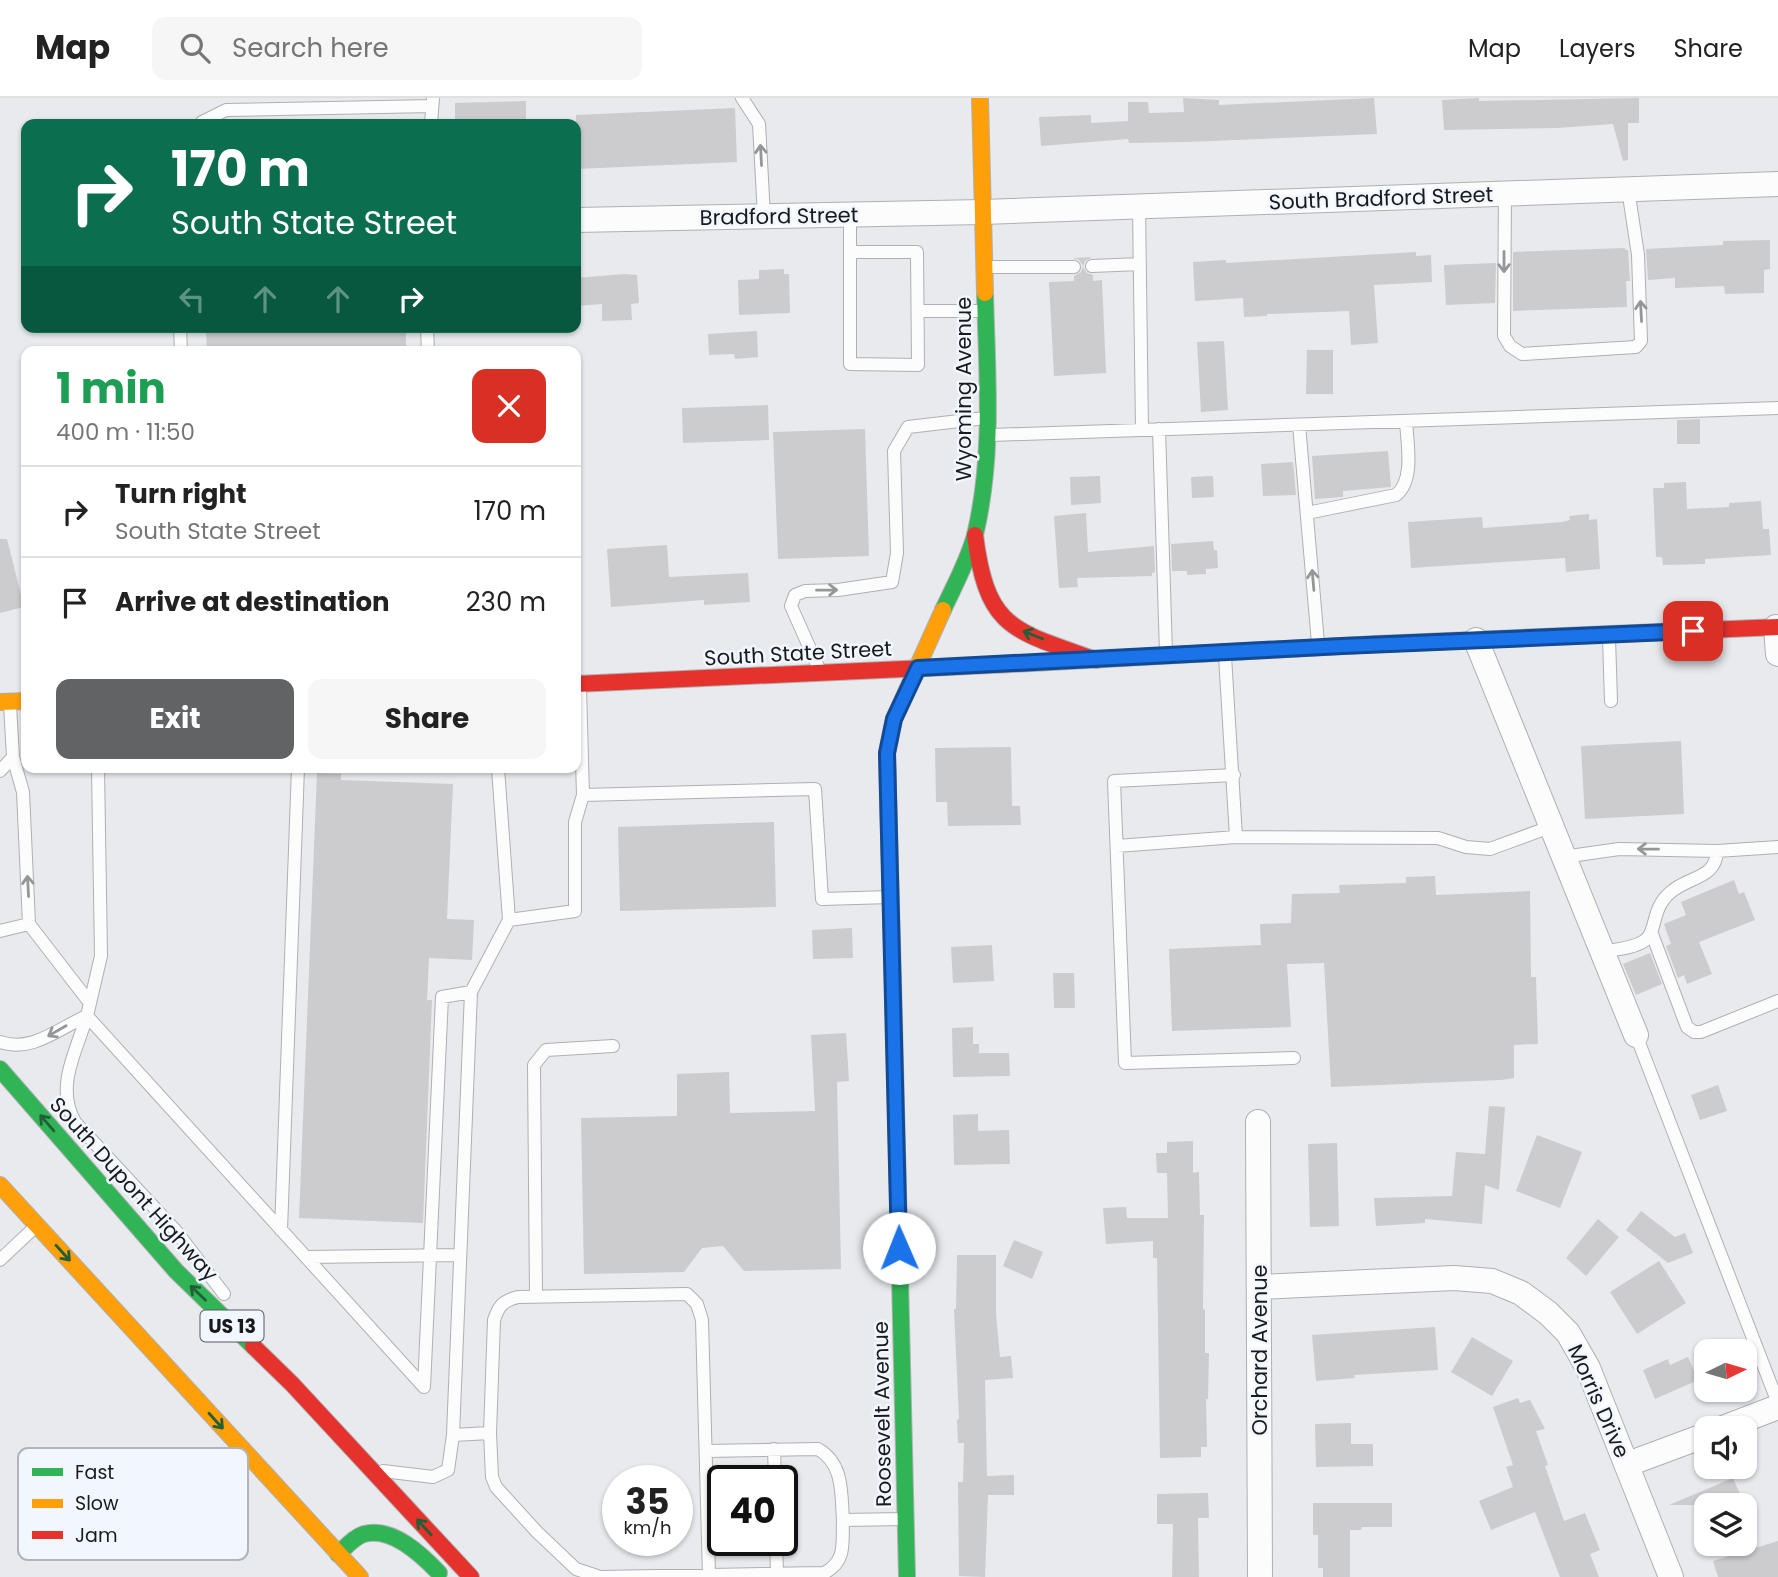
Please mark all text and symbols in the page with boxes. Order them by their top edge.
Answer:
search box [152,17,642,80]
text: Map [35,24,110,71]
icon: search [176,29,214,67]
text: Search here [232,30,389,66]
text: Map [1468,32,1521,65]
text: Layers [1559,32,1635,65]
text: Share [1673,32,1743,65]
text: 170 m [171,135,310,203]
one-way arrow [754,143,767,166]
icon: right [56,147,147,238]
street label: South Bradford Street [1268,180,1494,216]
text: South State Street [171,200,457,245]
street label: Bradford Street [699,200,859,232]
one-way arrow [1497,250,1511,273]
icon: left [173,280,211,318]
icon: ahead [246,280,284,318]
icon: ahead [319,280,357,318]
icon: right [392,280,430,318]
street label: Wyoming Avenue [949,297,978,481]
one-way arrow [1634,300,1647,323]
text: 1 min [56,359,166,418]
button: close [472,369,546,443]
text: 400 m · 11:50 [56,416,195,448]
text: Turn right [115,476,247,512]
icon: right [56,493,94,531]
text: 170 m [473,493,546,529]
text: South State Street [115,515,321,547]
one-way arrow [1306,569,1319,592]
icon: arrive [56,584,94,622]
text: Arrive at destination [115,584,390,620]
text: 230 m [466,584,546,620]
one-way arrow [815,584,838,597]
pin [1663,601,1723,661]
icon: arrive [1674,612,1712,650]
one-way arrow [1022,628,1044,641]
street label: South State Street [703,634,893,672]
button: Exit [56,679,294,759]
button: Share [308,679,546,759]
one-way arrow [1637,843,1660,856]
one-way arrow [21,875,34,898]
one-way arrow [47,1025,68,1038]
street label: South Dupont Highway [43,1090,225,1288]
one-way arrow [39,1115,55,1133]
position arrow [862,1211,936,1285]
one-way arrow [55,1244,71,1262]
street label: Orchard Avenue [1245,1264,1274,1436]
one-way arrow [190,1285,207,1302]
road number: US 13 [201,1310,264,1342]
street label: Roosevelt Avenue [866,1321,898,1507]
north arrow [1694,1339,1757,1402]
map controls [1694,1339,1757,1556]
street label: Morris Drive [1561,1340,1637,1462]
one-way arrow [208,1412,225,1429]
button: sound [1694,1416,1757,1479]
legend [18,1448,248,1560]
text: Fast [75,1459,114,1486]
speed limit sign: 40 [707,1465,798,1556]
text: 35 [626,1477,669,1526]
text: Slow [75,1490,119,1517]
button: layers [1694,1493,1757,1556]
text: km/h [624,1515,671,1540]
one-way arrow [416,1519,433,1537]
text: Jam [75,1522,117,1549]

